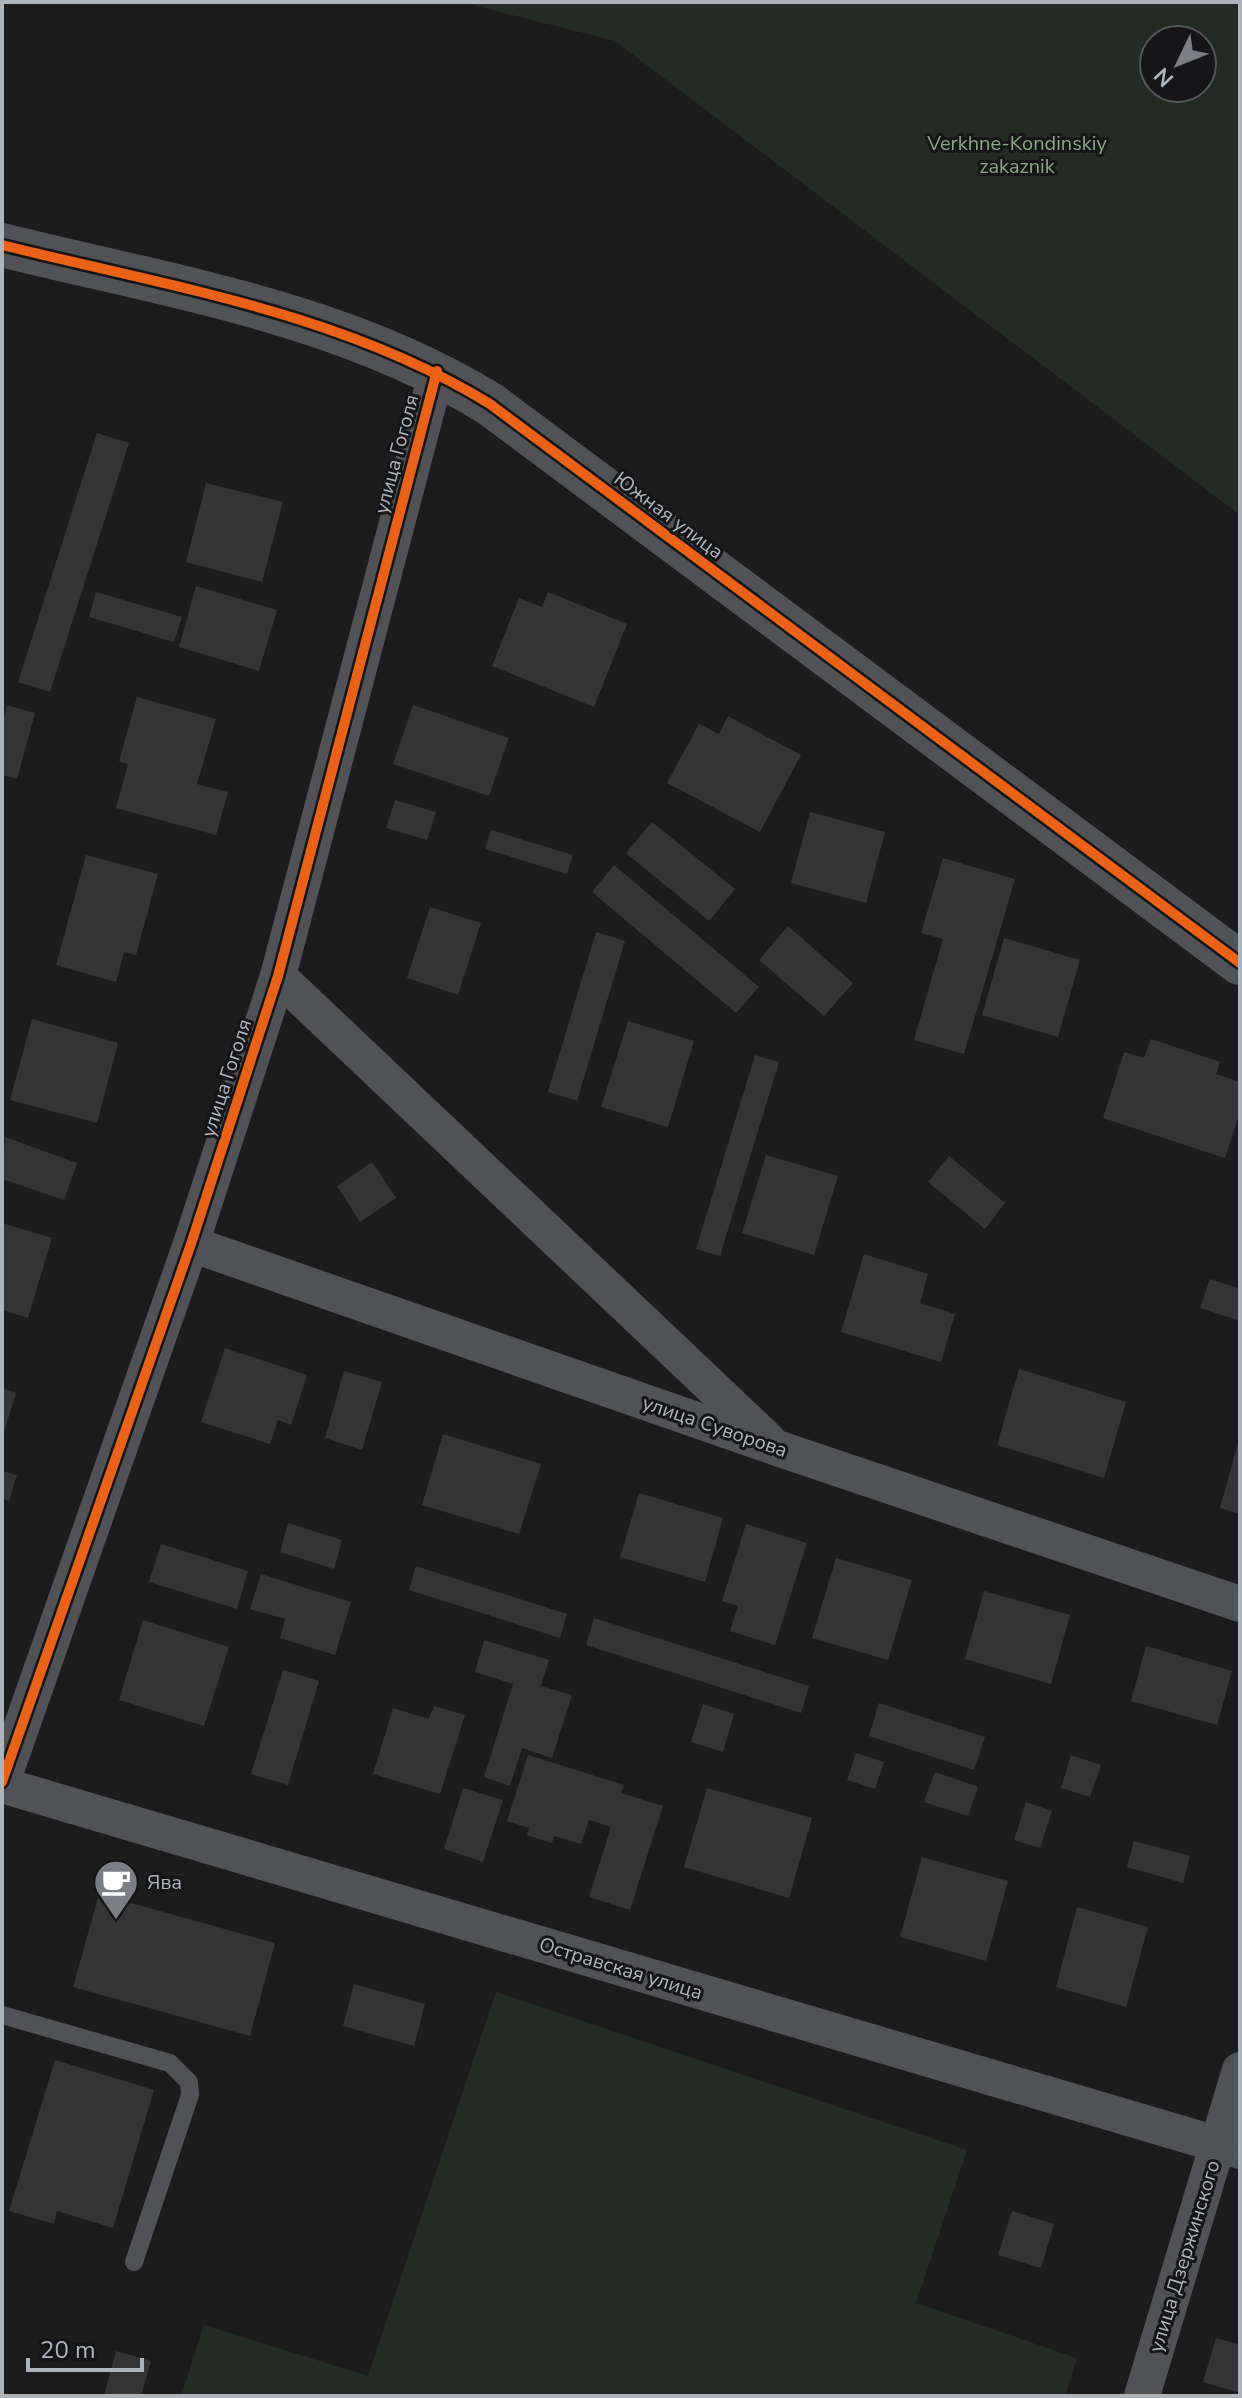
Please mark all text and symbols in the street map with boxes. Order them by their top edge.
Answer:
north arrow [1138,24,1218,104]
text: N [1148,61,1181,93]
park label: Verkhne-Kondinskiy zakaznik [926,130,1107,180]
street label: улица Гоголя [368,391,425,517]
street label: Южная улица [609,465,729,565]
street label: улица Гоголя [195,1016,258,1141]
street label: улица Суворова [639,1389,791,1464]
cafe icon: Ява [92,1858,140,1921]
place label: Ява [147,1869,182,1896]
street label: Остравская улица [536,1931,706,2006]
street label: улица Дзержинского [1142,2157,1227,2356]
scale bar [28,2322,142,2372]
text: 20 m [40,2334,96,2366]

